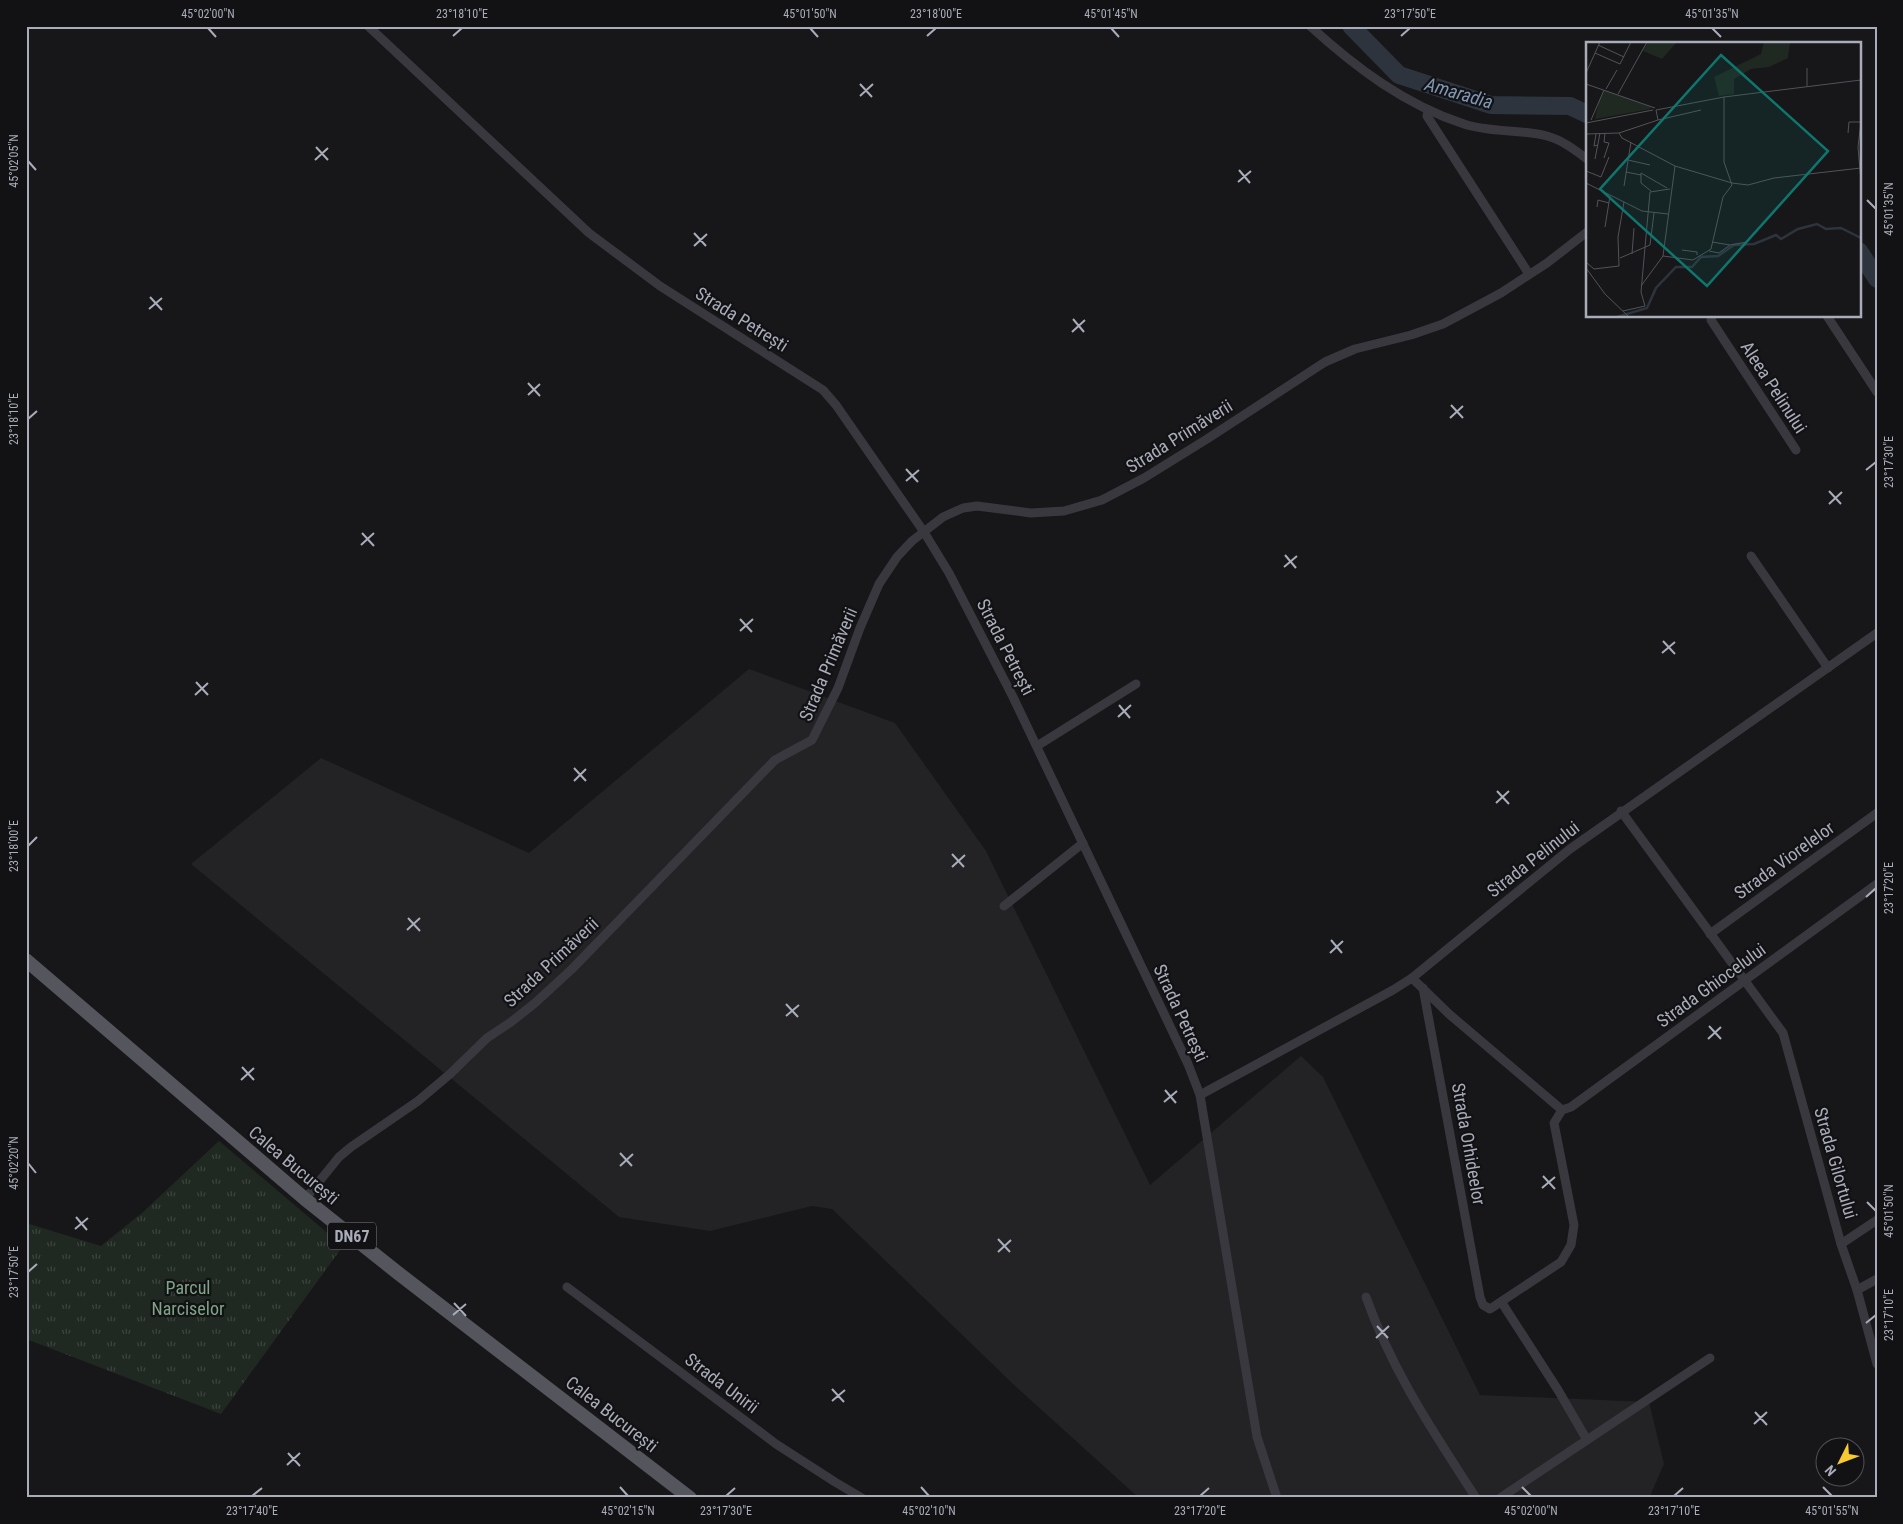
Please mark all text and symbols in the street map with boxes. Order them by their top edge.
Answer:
text: 45°02'00"N [181,7,235,21]
text: 23°18'10"E [436,7,488,21]
text: 45°01'50"N [783,7,837,21]
text: 23°18'00"E [910,7,962,21]
text: 45°01'45"N [1084,7,1138,21]
text: 23°17'50"E [1384,7,1436,21]
text: 45°01'35"N [1685,7,1739,21]
inset map [1586,42,1860,318]
water label: Amaradia [1421,72,1496,114]
text: 45°02'05"N [7,134,21,188]
text: 45°01'35"N [1882,182,1896,236]
street label: Strada Petrești [691,282,792,357]
street label: Aleea Pelinului [1737,337,1811,437]
text: 23°18'10"E [7,393,21,445]
street label: Strada Primăverii [1122,395,1236,477]
text: 23°17'30"E [1882,436,1896,488]
street label: Strada Petrești [972,595,1039,699]
street label: Strada Primăverii [795,604,861,724]
street label: Strada Viorelelor [1730,816,1838,903]
street label: Strada Pelinului [1483,817,1583,901]
text: 23°18'00"E [7,820,21,872]
text: 23°17'20"E [1882,862,1896,914]
street label: Strada Primăverii [499,913,603,1011]
street label: Strada Ghiocelului [1653,939,1769,1031]
street label: Strada Petrești [1148,961,1213,1066]
street label: Strada Orhideelor [1448,1081,1490,1207]
street label: Strada Gilortului [1810,1105,1862,1221]
street label: Calea București [244,1121,343,1210]
text: 45°02'20"N [7,1136,21,1190]
text: 45°01'50"N [1882,1184,1896,1238]
road number: DN67 [328,1222,376,1250]
text: 23°17'50"E [7,1246,21,1298]
park label: Parcul Narciselor [152,1277,225,1319]
text: 23°17'10"E [1882,1289,1896,1341]
street label: Strada Unirii [681,1348,763,1418]
street label: Calea București [561,1372,662,1457]
north arrow [1816,1436,1866,1486]
text: N [1822,1462,1839,1479]
text: 23°17'40"E [226,1504,278,1518]
text: 45°02'15"N [601,1504,655,1518]
text: 23°17'30"E [700,1504,752,1518]
text: 45°02'10"N [902,1504,956,1518]
text: 23°17'20"E [1174,1504,1226,1518]
text: 45°02'00"N [1504,1504,1558,1518]
text: 23°17'10"E [1648,1504,1700,1518]
text: 45°01'55"N [1805,1504,1859,1518]

